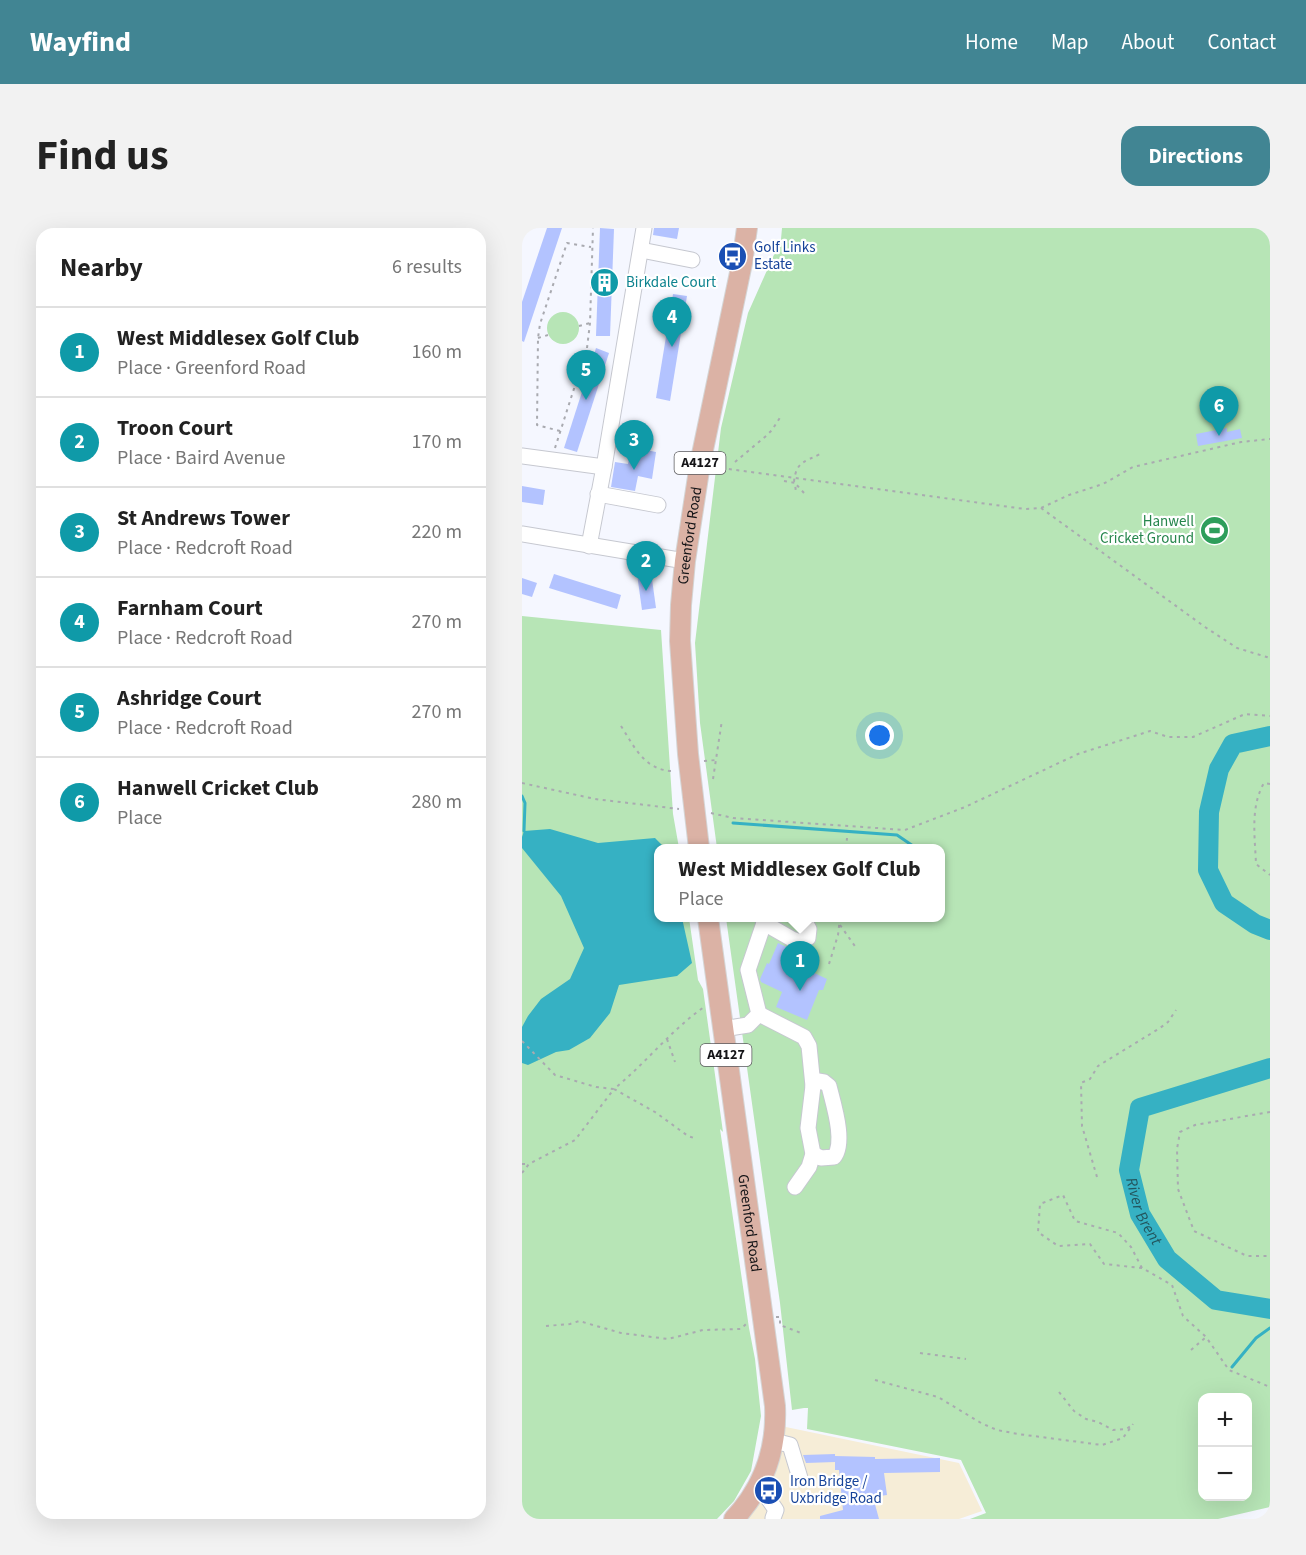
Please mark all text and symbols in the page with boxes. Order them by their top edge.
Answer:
text: Wayfind [30,22,131,62]
text: Home [965,27,1018,57]
text: Map [1051,27,1089,57]
text: About [1122,27,1174,57]
text: Contact [1207,27,1276,57]
text: Find us [36,126,169,186]
button: Directions [1121,126,1270,186]
place label: Golf Links Estate [754,237,816,275]
bus stop icon: Golf Links Estate [717,240,749,272]
text: Nearby [60,249,143,286]
text: 6 results [392,253,462,281]
building icon: Birkdale Court [589,266,621,298]
place label: Birkdale Court [626,272,716,293]
pin: 4 [652,298,692,347]
text: West Middlesex Golf Club [117,322,359,354]
text: 1 [74,338,85,366]
text: 160 m [412,338,462,366]
pin: 5 [566,350,606,400]
text: Place · Greenford Road [117,354,306,382]
pin: 6 [1200,386,1238,436]
text: Troon Court [117,412,233,444]
pin: 3 [614,420,654,470]
text: 2 [74,428,85,456]
text: 170 m [412,428,462,456]
text: Place · Baird Avenue [117,444,285,472]
road number: A4127 [674,452,726,474]
street label: Greenford Road [672,485,707,585]
text: St Andrews Tower [117,502,290,534]
place label: Hanwell Cricket Ground [1100,511,1194,549]
sports icon: Hanwell Cricket Ground [1199,514,1231,546]
text: 3 [74,518,85,546]
text: 220 m [412,518,462,546]
text: Place · Redcroft Road [117,534,293,562]
pin: 2 [626,542,666,591]
text: Farnham Court [117,592,263,624]
text: 4 [74,608,85,636]
text: 270 m [412,608,462,636]
text: Place · Redcroft Road [117,624,293,652]
text: Ashridge Court [117,682,261,714]
text: 5 [74,698,85,726]
text: 270 m [412,698,462,726]
text: Place · Redcroft Road [117,714,293,742]
your location [865,721,894,750]
text: Hanwell Cricket Club [117,772,319,804]
text: 6 [74,788,85,816]
text: 280 m [412,788,462,816]
text: Place [117,804,162,832]
popup [654,844,945,922]
text: West Middlesex Golf Club [678,853,921,885]
text: Place [678,885,723,913]
pin: 1 [780,942,820,991]
road number: A4127 [700,1044,752,1066]
street label: Greenford Road [733,1173,767,1273]
water label: River Brent [1120,1175,1168,1250]
map controls [1198,1393,1252,1501]
button: + [1198,1393,1252,1447]
button: − [1198,1447,1252,1501]
place label: Iron Bridge / Uxbridge Road [790,1471,882,1509]
bus stop icon: Iron Bridge / Uxbridge Road [753,1474,785,1506]

